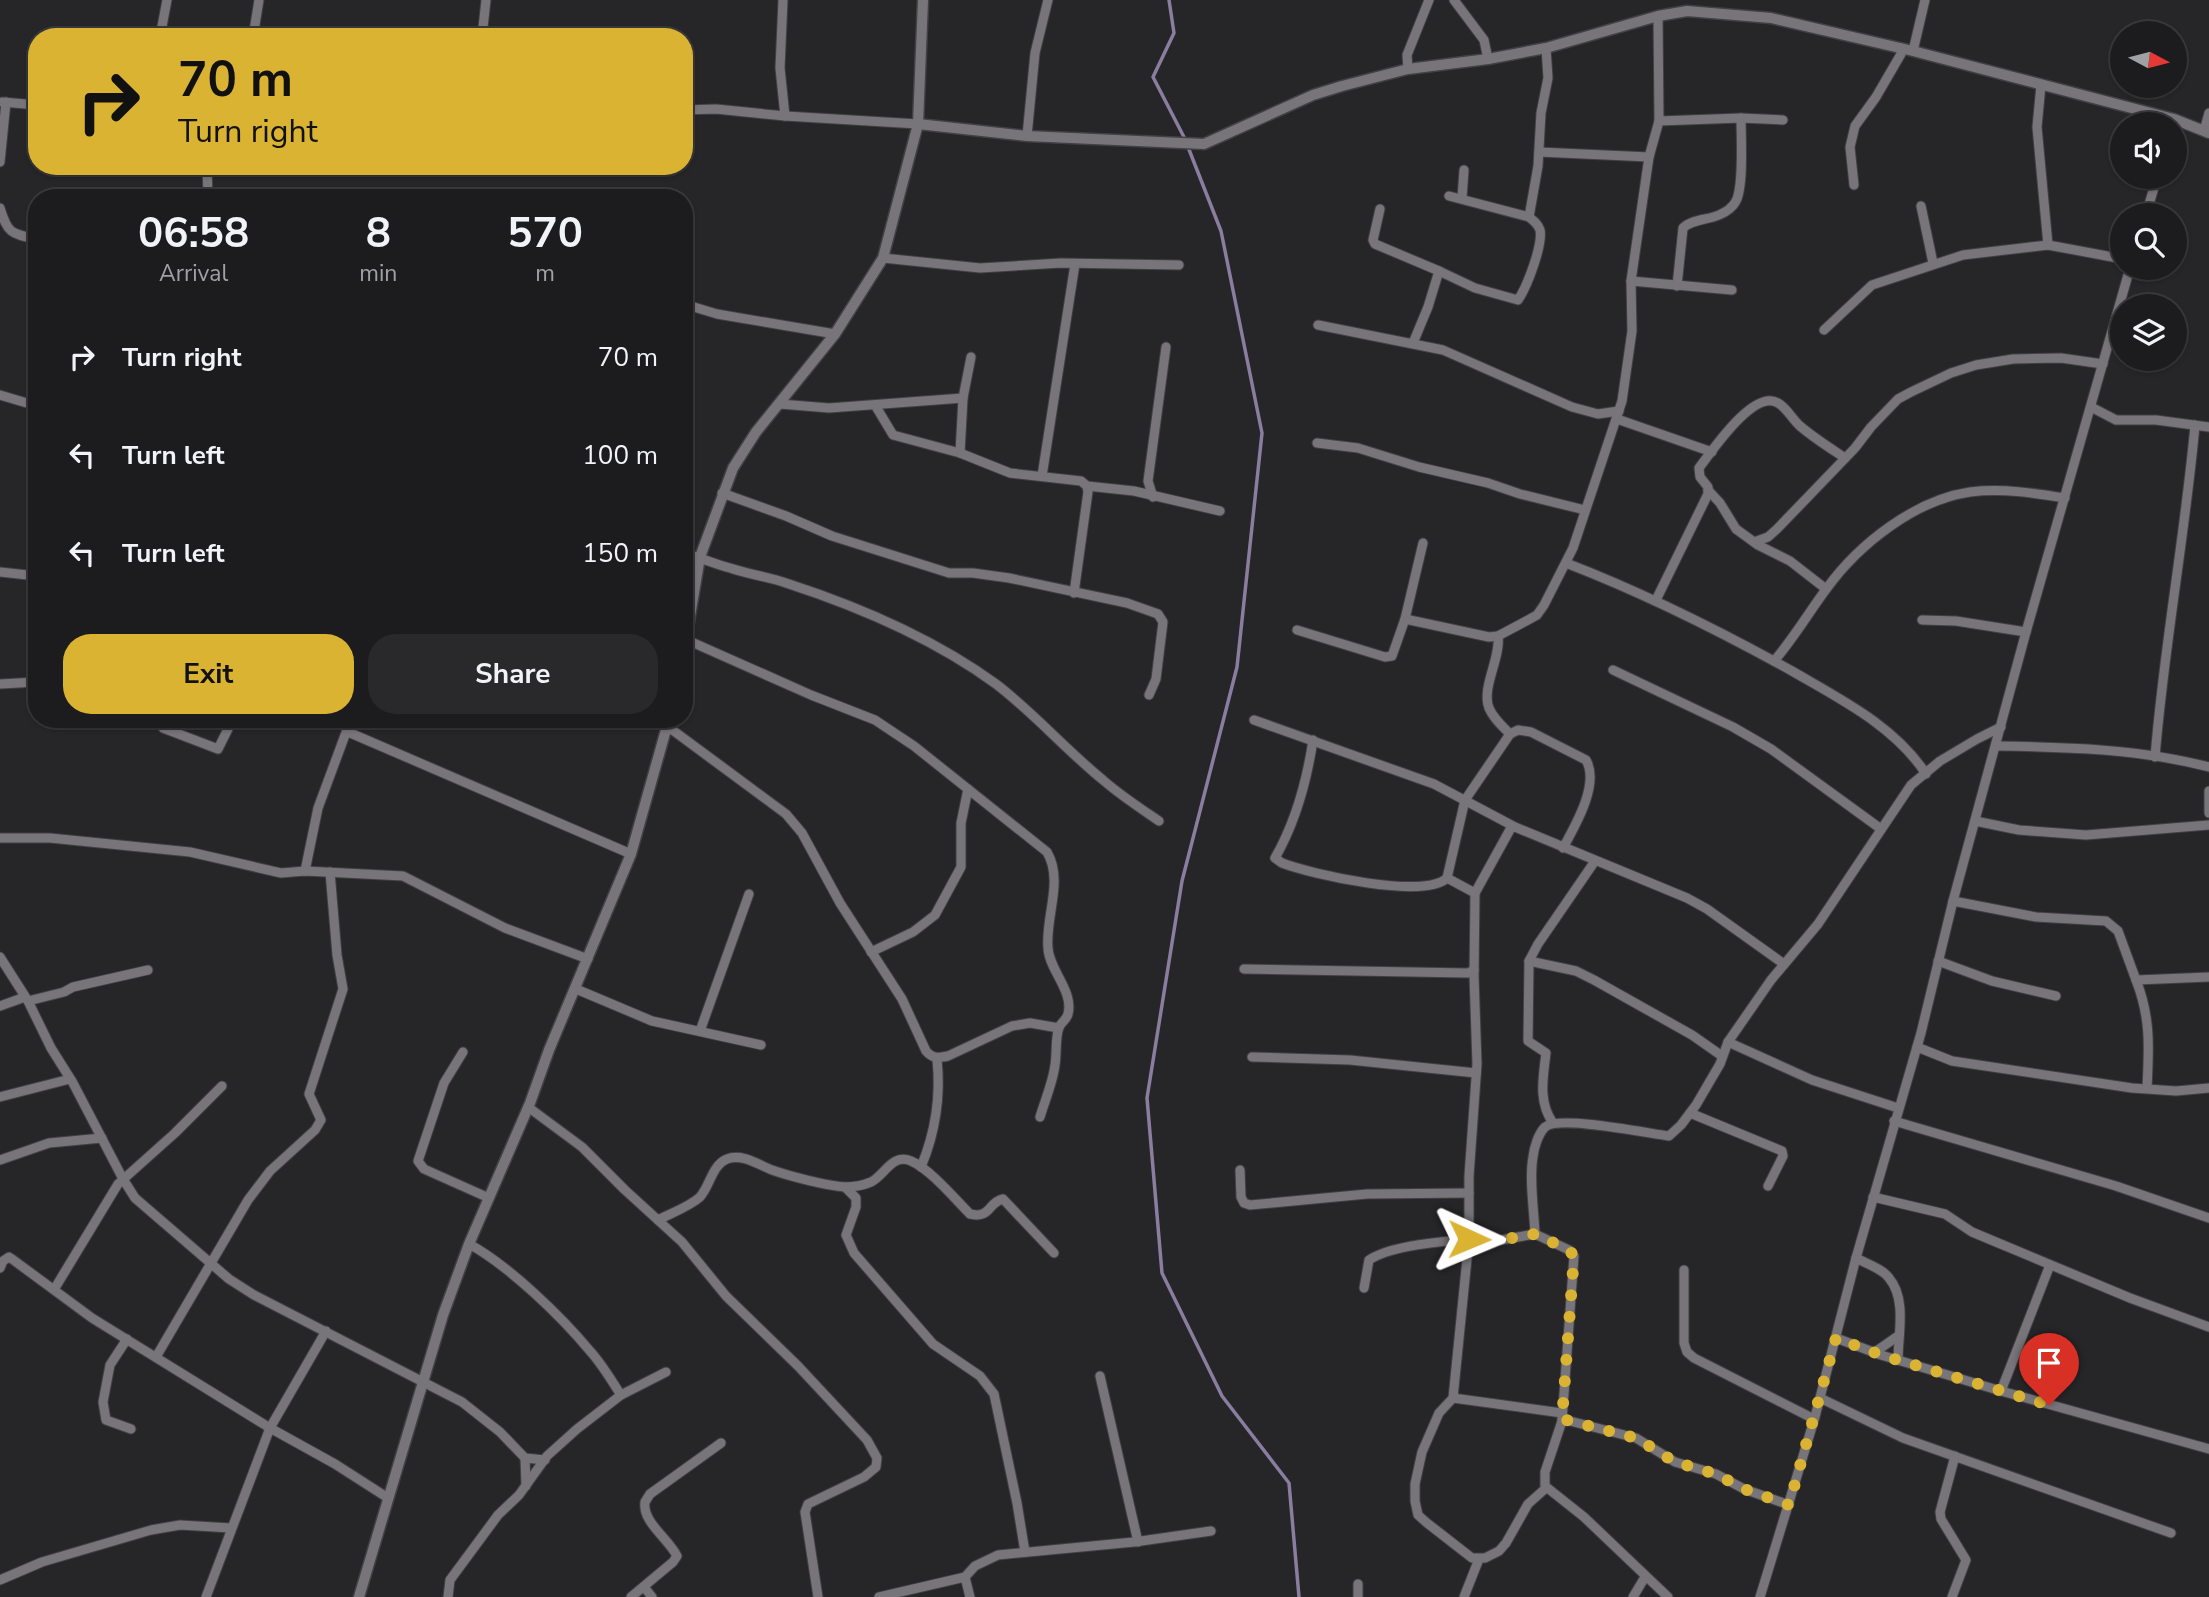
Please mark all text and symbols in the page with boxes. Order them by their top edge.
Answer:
north arrow [2110,21,2188,98]
map controls [2110,21,2187,371]
text: 70 m [178,46,293,113]
icon: right [63,56,154,147]
text: Turn right [178,110,318,153]
button: sound [2110,112,2187,189]
button: search [2110,203,2187,280]
text: 06:58 [138,205,249,262]
text: 8 [366,205,391,262]
text: 570 [507,205,583,262]
text: Arrival [159,258,228,289]
text: min [359,258,397,289]
text: m [535,258,555,289]
button: layers [2110,294,2187,371]
icon: right [63,338,101,376]
text: Turn right [122,340,241,375]
text: 70 m [598,340,658,375]
icon: left [63,436,101,474]
text: Turn left [122,438,225,473]
text: 100 m [582,438,658,473]
icon: left [63,534,101,572]
text: Turn left [122,536,225,571]
text: 150 m [582,536,658,571]
button: Exit [63,634,354,714]
button: Share [368,634,658,714]
position arrow [1432,1202,1506,1276]
pin [2019,1333,2079,1405]
icon: arrive [2030,1344,2068,1382]

